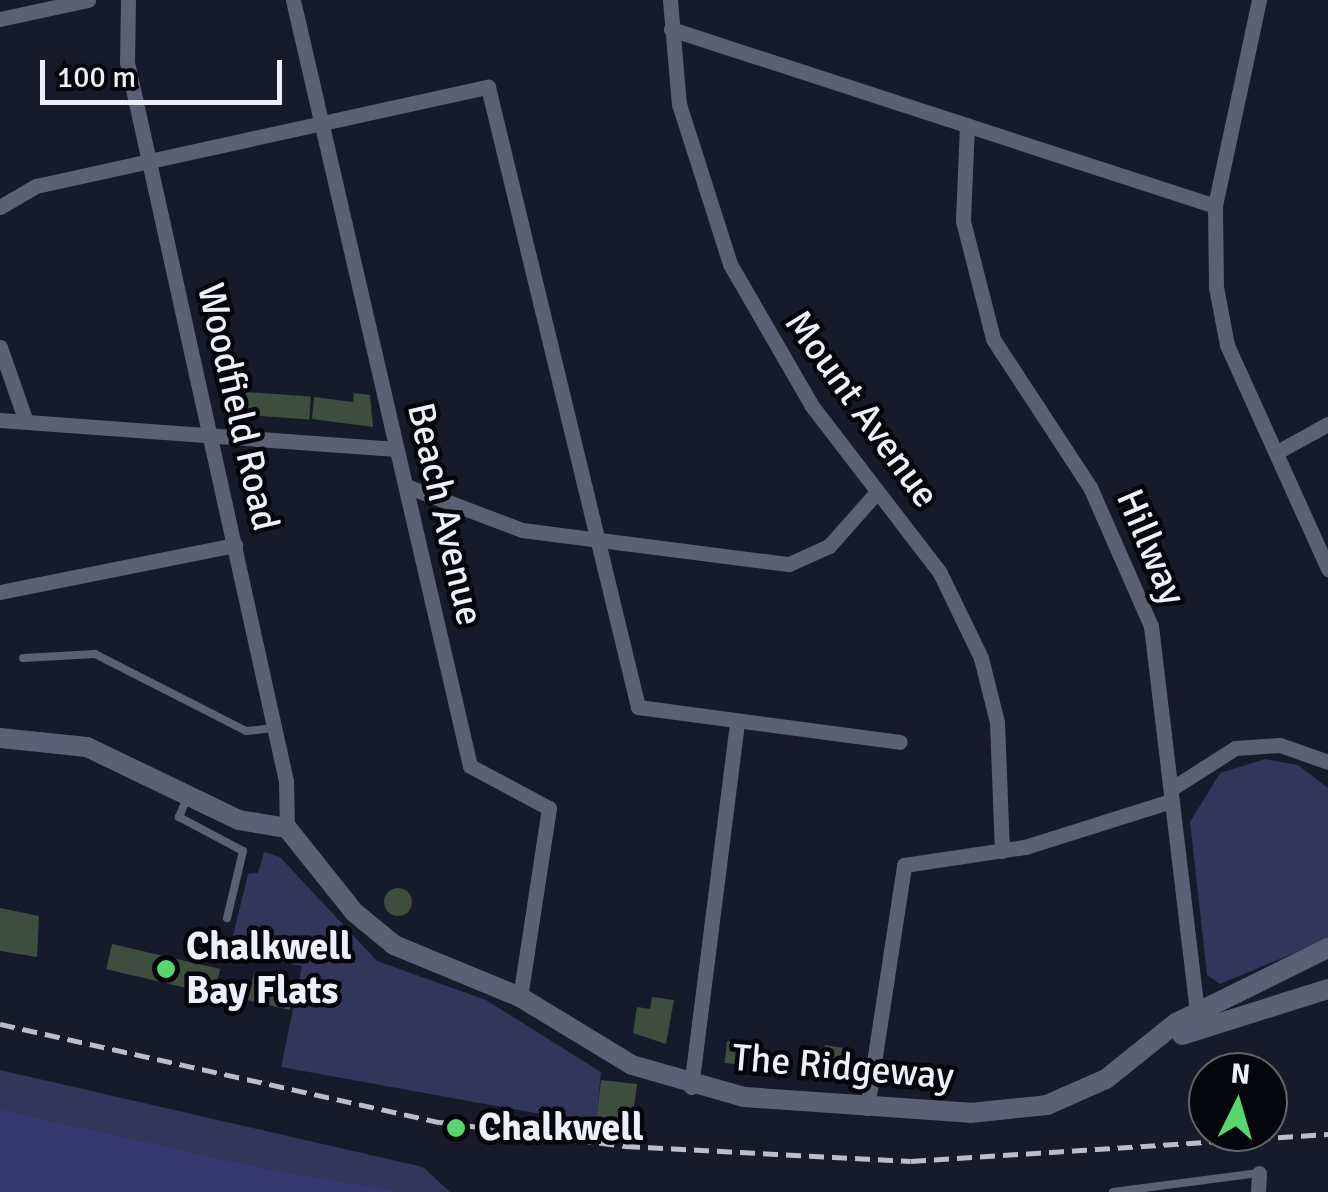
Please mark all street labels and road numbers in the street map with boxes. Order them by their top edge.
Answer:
street label: Woodfield Road [187,279,289,535]
street label: Mount Avenue [775,302,949,516]
street label: Beach Avenue [397,398,493,630]
street label: Hillway [1106,482,1196,612]
street label: The Ridgeway [730,1035,956,1099]

